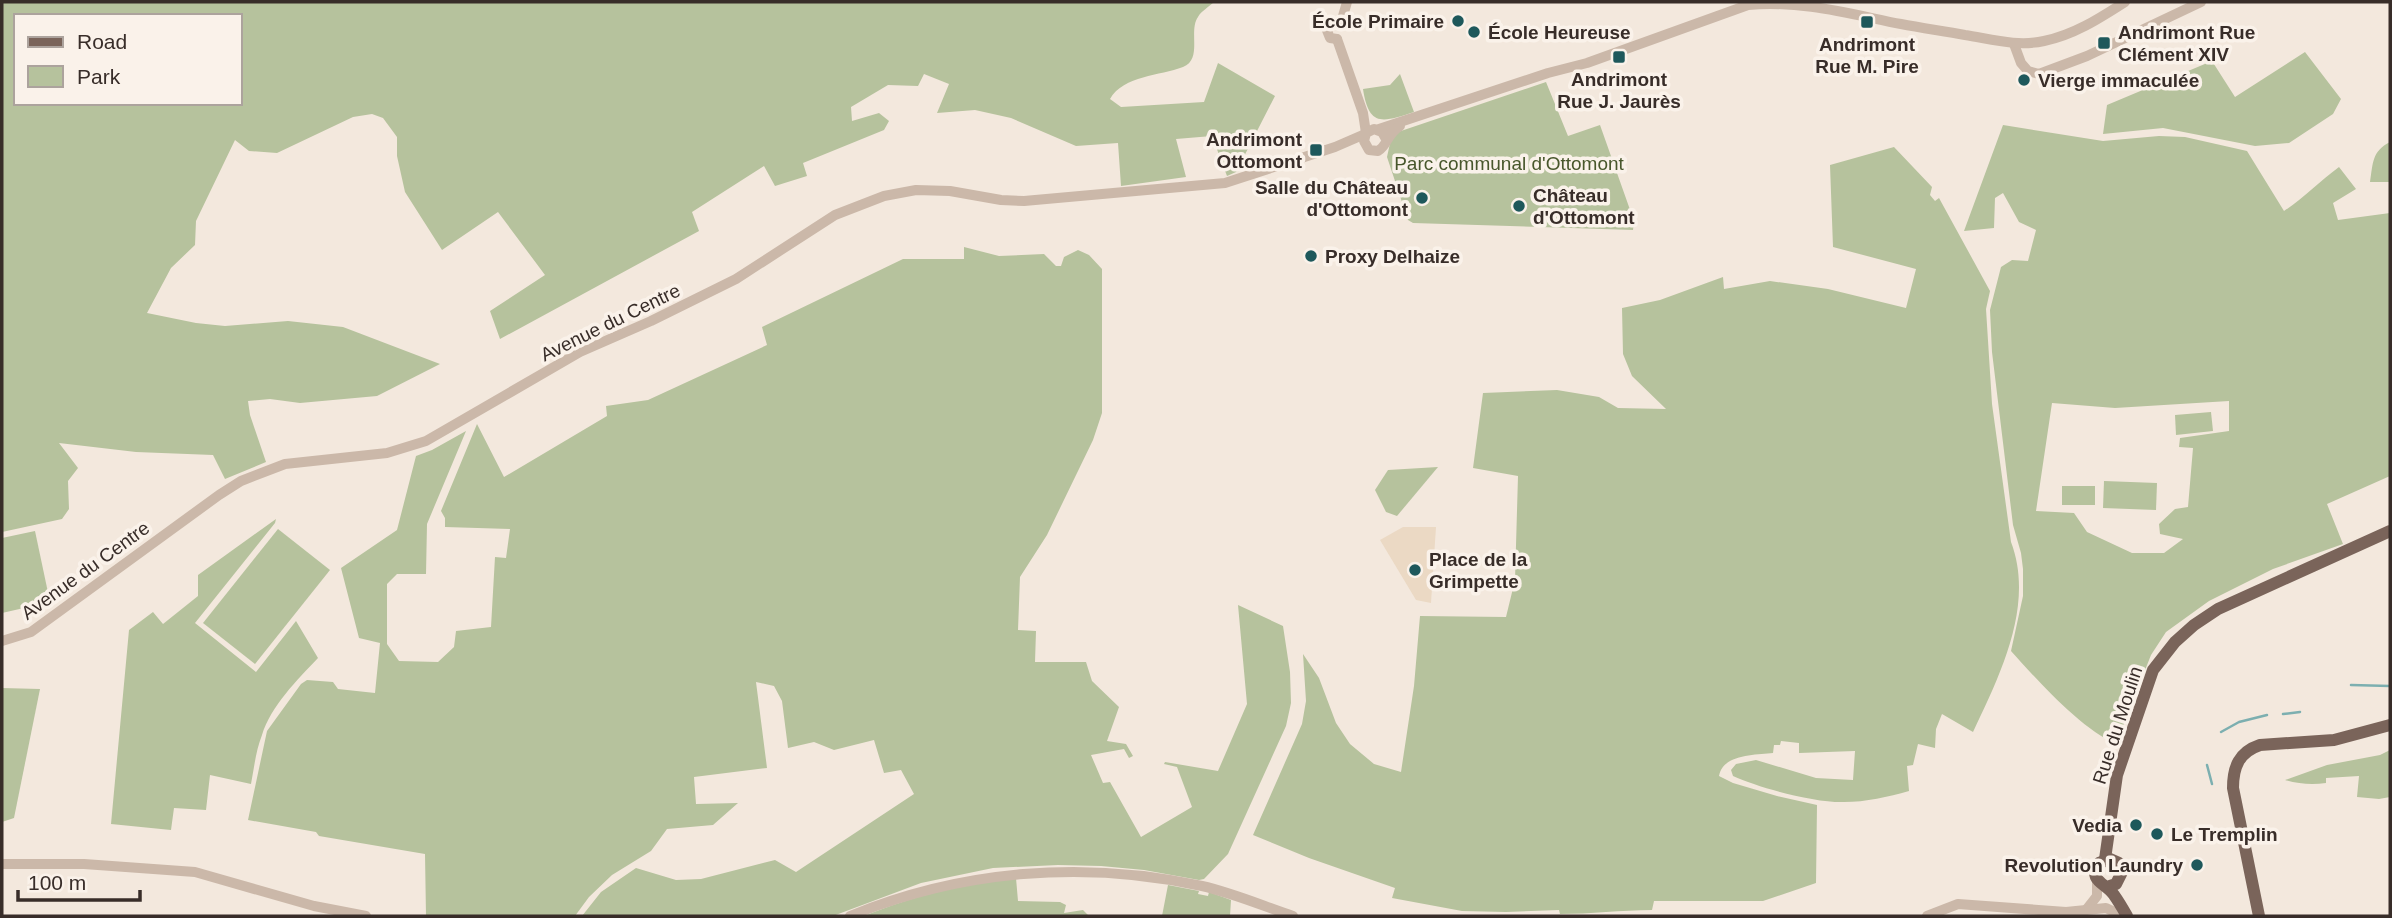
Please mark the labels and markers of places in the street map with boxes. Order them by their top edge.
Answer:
place label: École Primaire [1312,11,1444,32]
marker: École Primaire [1450,13,1466,29]
marker: Andrimont Rue M. Pire [1859,14,1875,30]
place label: École Heureuse [1488,22,1631,43]
place label: Andrimont Rue Clément XIV [2118,22,2255,65]
marker: École Heureuse [1466,24,1482,40]
place label: Andrimont Rue M. Pire [1815,34,1919,77]
marker: Andrimont Rue Clément XIV [2096,35,2112,51]
marker: Andrimont Rue J. Jaurès [1611,49,1627,65]
place label: Andrimont Rue J. Jaurès [1557,69,1681,112]
place label: Vierge immaculée [2038,70,2199,91]
marker: Vierge immaculée [2016,72,2032,88]
place label: Andrimont Ottomont [1206,129,1303,172]
marker: Andrimont Ottomont [1308,142,1324,158]
place label: Salle du Château d'Ottomont [1255,177,1409,220]
place label: Château d'Ottomont [1533,185,1635,228]
marker: Salle du Château d'Ottomont [1414,190,1430,206]
marker: Château d'Ottomont [1511,198,1527,214]
place label: Proxy Delhaize [1325,246,1460,267]
marker: Proxy Delhaize [1303,248,1319,264]
place label: Place de la Grimpette [1429,549,1528,592]
marker: Place de la Grimpette [1407,562,1423,578]
place label: Vedia [2072,815,2122,836]
marker: Vedia [2128,817,2144,833]
place label: Le Tremplin [2171,824,2278,845]
marker: Le Tremplin [2149,826,2165,842]
place label: Revolution Laundry [2005,855,2183,876]
marker: Revolution Laundry [2189,857,2205,873]

